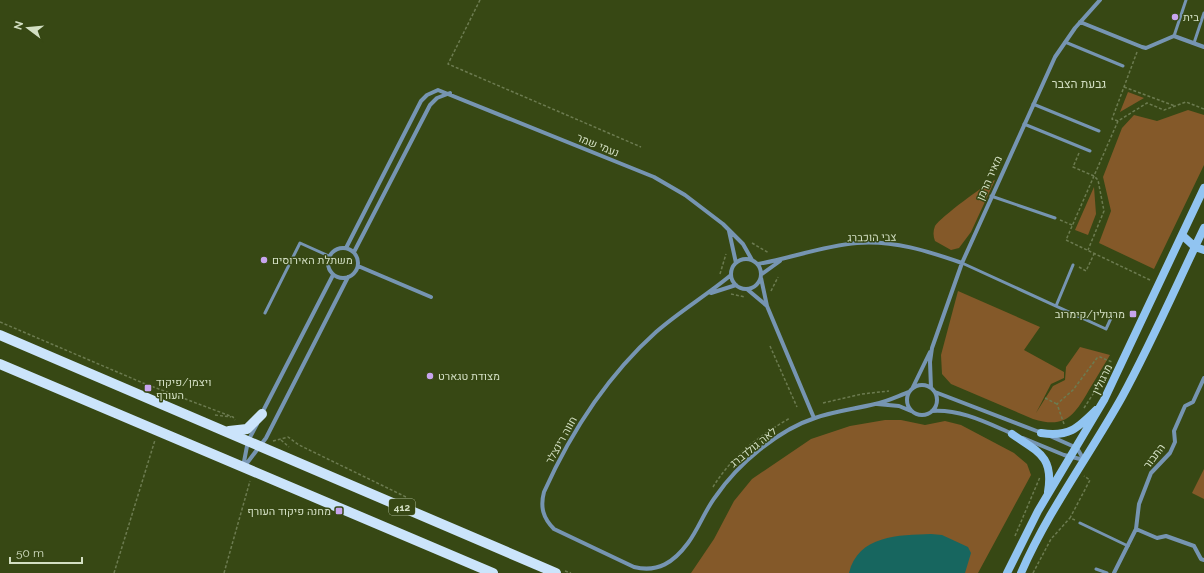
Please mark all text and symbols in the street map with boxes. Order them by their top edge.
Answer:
north arrow [8,8,48,48]
place label: בית [1183,11,1199,24]
marker: בית [1170,12,1180,22]
text: N [11,20,26,31]
district label: גבעת הצבר [1052,77,1106,91]
street label: נעמי שמר [575,131,621,160]
street label: מאיר הרמן [974,154,1005,203]
street label: צבי הוכברג [847,231,897,244]
place label: משתלת האירוסים [272,254,353,267]
marker: משתלת האירוסים [259,255,269,265]
place label: מרגולין/קימרוב [1055,308,1125,321]
marker: מרגולין/קימרוב [1128,309,1138,319]
street label: מרגולין [1090,362,1115,396]
place label: מצודת טגארט [438,370,500,383]
marker: מצודת טגארט [425,371,435,381]
place label: ויצמן/פיקוד העורף [156,376,211,402]
marker: ויצמן/פיקוד העורף [143,383,153,393]
street label: חווה רינצלר [543,414,580,466]
street label: לאה גולדברג [727,424,780,470]
street label: התבור [1141,441,1168,471]
road number: 412 [389,499,415,515]
place label: מחנה פיקוד העורף [247,505,331,518]
marker: מחנה פיקוד העורף [334,506,344,516]
scale bar [10,539,82,565]
text: 50 m [16,546,44,560]

